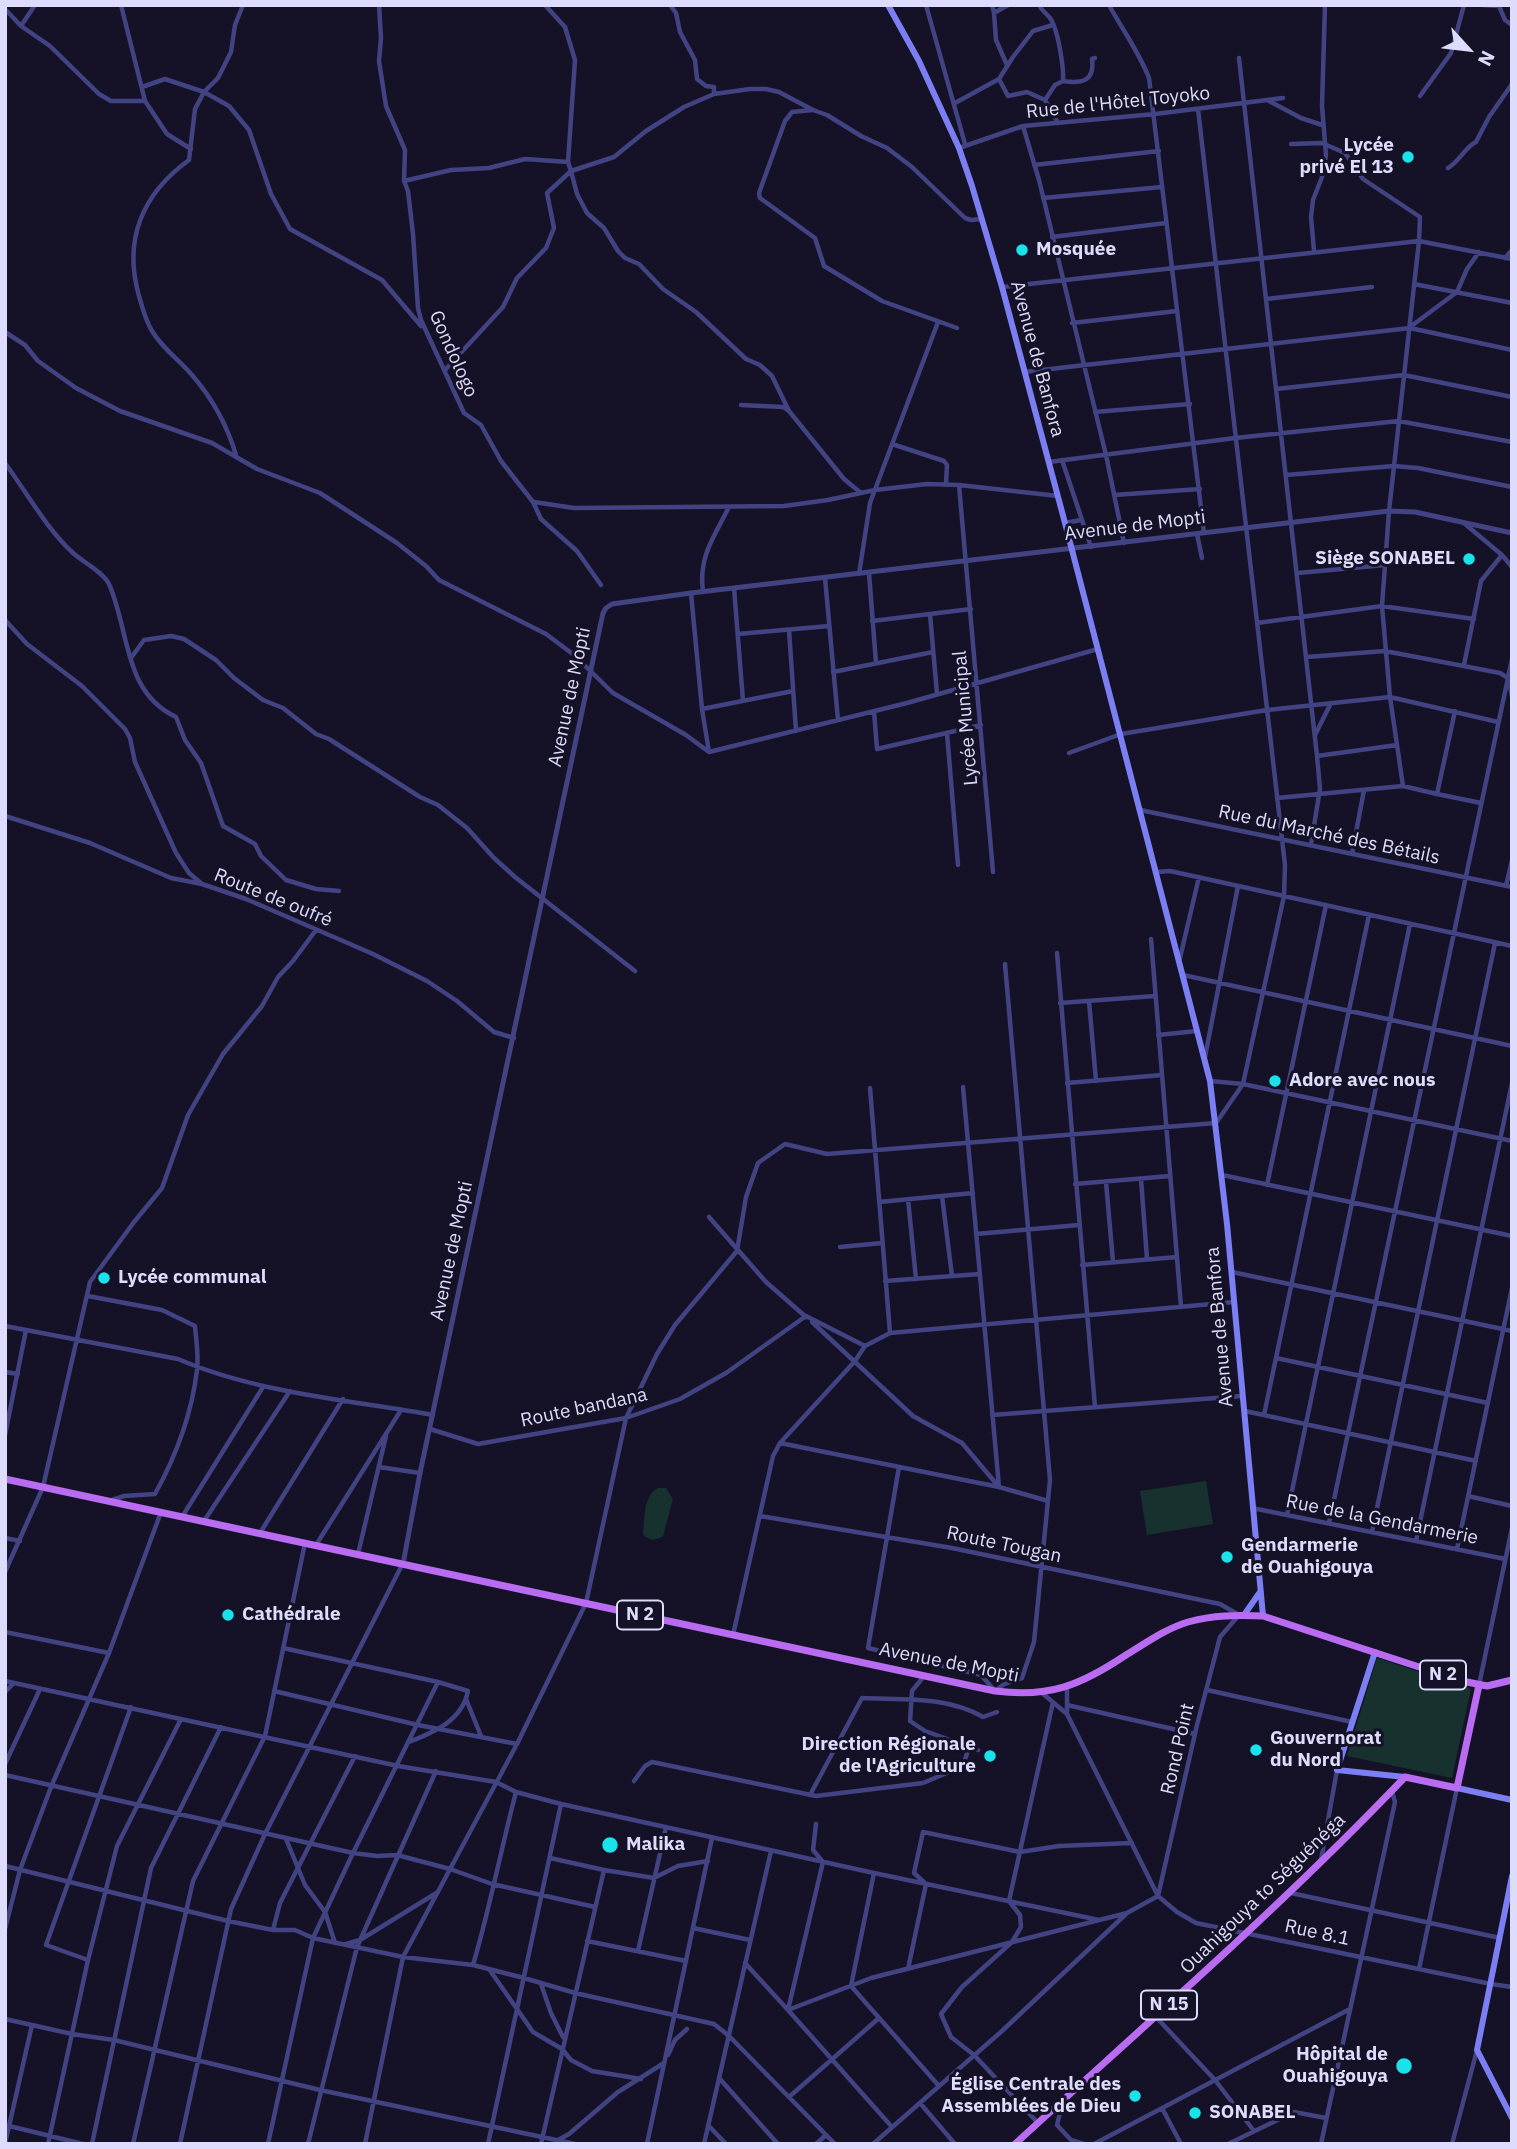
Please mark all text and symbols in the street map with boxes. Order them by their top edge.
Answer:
north arrow [1433,14,1503,84]
text: N [1473,47,1501,70]
street label: Rue de l'Hôtel Toyoko [1025,82,1211,124]
place label: Lycée privé El 13 [1300,135,1394,179]
marker: Lycée privé El 13 [1400,149,1416,165]
place label: Mosquée [1036,239,1116,261]
marker: Mosquée [1014,242,1030,258]
street label: Avenue de Banfora [1005,278,1069,440]
street label: Gondologo [424,307,482,401]
street label: Avenue de Mopti [1063,506,1207,546]
place label: Siège SONABEL [1315,548,1455,570]
marker: Siège SONABEL [1461,551,1477,567]
street label: Avenue de Mopti [544,625,596,769]
street label: Lycée Municipal [949,650,983,786]
street label: Rue du Marché des Bétails [1216,800,1442,870]
street label: Route de oufré [210,864,336,932]
place label: Adore avec nous [1289,1070,1436,1092]
marker: Adore avec nous [1267,1073,1283,1089]
street label: Avenue de Mopti [426,1179,478,1323]
street label: Avenue de Banfora [1202,1246,1238,1408]
place label: Lycée communal [118,1267,267,1289]
marker: Lycée communal [96,1270,112,1286]
street label: Route bandana [519,1383,649,1433]
street label: Rue de la Gendarmerie [1284,1490,1480,1550]
street label: Route Tougan [945,1522,1063,1568]
place label: Gendarmerie de Ouahigouya [1241,1535,1373,1579]
marker: Gendarmerie de Ouahigouya [1219,1549,1235,1565]
road number: N 2 [617,1600,663,1630]
place label: Cathédrale [242,1604,341,1626]
marker: Cathédrale [220,1607,236,1623]
street label: Avenue de Mopti [877,1638,1021,1688]
road number: N 2 [1420,1660,1466,1690]
street label: Rond Point [1156,1701,1200,1797]
place label: Gouvernorat du Nord [1270,1728,1382,1772]
place label: Direction Régionale de l'Agriculture [802,1734,976,1778]
marker: Gouvernorat du Nord [1248,1742,1264,1758]
marker: Direction Régionale de l'Agriculture [982,1748,998,1764]
street label: Ouahigouya to Séguénéga [1176,1809,1350,1979]
place label: Malika [626,1834,685,1856]
marker: Malika [600,1835,620,1855]
street label: Rue 8.1 [1282,1915,1352,1951]
road number: N 15 [1141,1991,1197,2020]
place label: Hôpital de Ouahigouya [1282,2044,1388,2088]
marker: Hôpital de Ouahigouya [1394,2056,1414,2076]
place label: Église Centrale des Assemblées de Dieu [941,2074,1121,2118]
marker: Église Centrale des Assemblées de Dieu [1127,2088,1143,2104]
place label: SONABEL [1209,2102,1295,2124]
marker: SONABEL [1187,2105,1203,2121]

